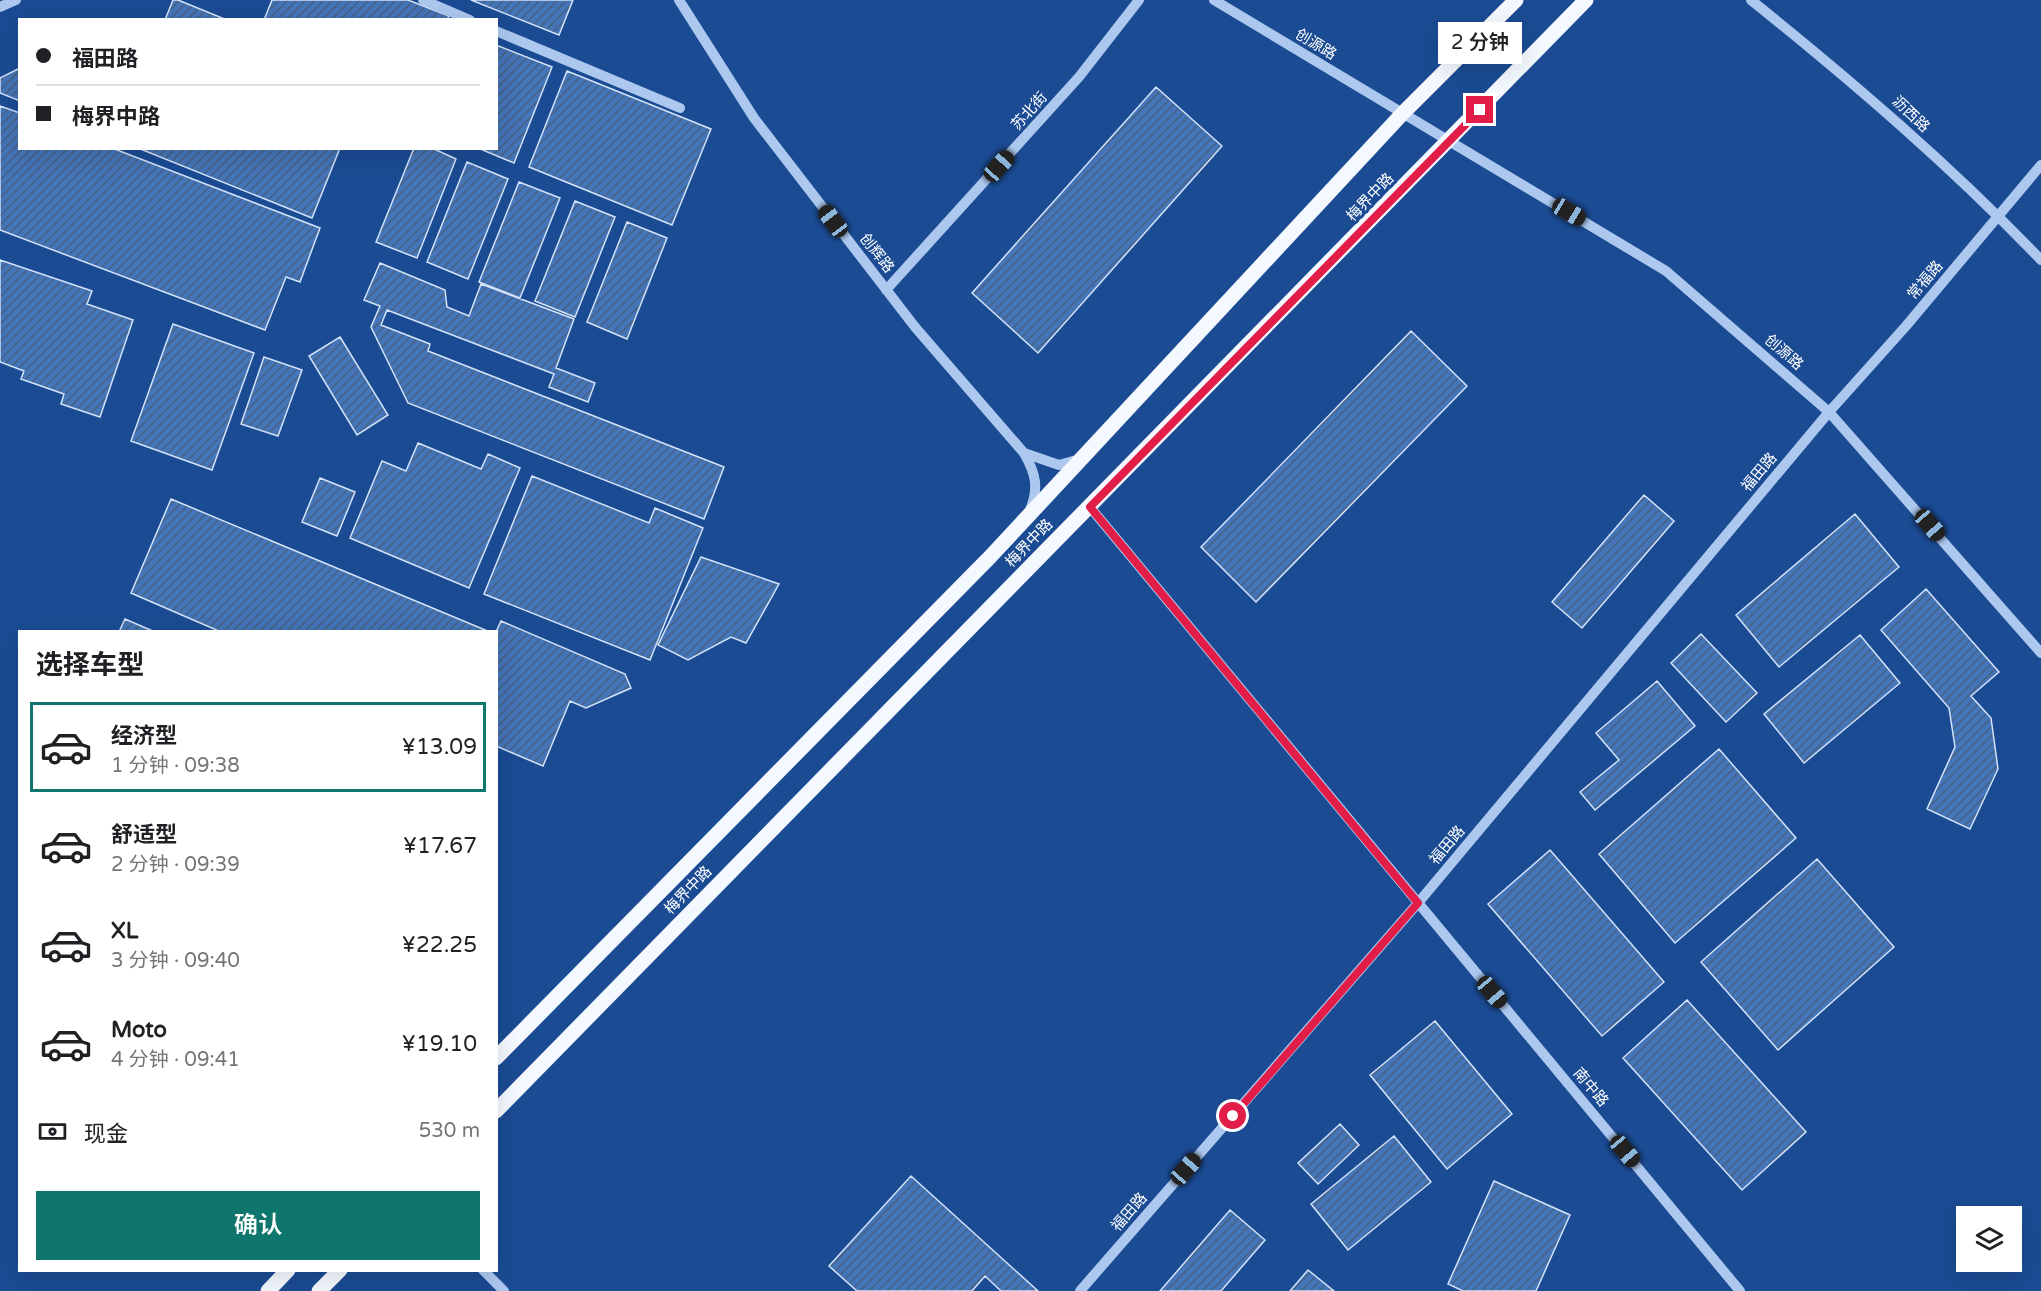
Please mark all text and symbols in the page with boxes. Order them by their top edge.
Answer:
callout: 2 分钟 [1438,23,1522,65]
street label: 创源路 [1292,25,1340,63]
text: 2 分钟 [1451,31,1509,55]
text: 福田路 [72,46,138,72]
street label: 苏北街 [1007,88,1051,134]
street label: 沥西路 [1888,92,1934,136]
route end [1466,96,1493,123]
text: 梅界中路 [72,104,160,130]
car [980,147,1018,185]
street label: 梅界中路 [1343,169,1397,225]
car [1549,195,1589,229]
car [815,201,851,241]
street label: 创辉路 [856,230,898,276]
street label: 常福路 [1904,257,1946,303]
street label: 创源路 [1761,330,1807,374]
street label: 福田路 [1738,449,1780,495]
car [1911,506,1949,544]
street label: 梅界中路 [1002,515,1056,571]
text: 选择车型 [36,649,144,682]
icon: car [39,720,93,774]
text: 经济型 [111,723,177,749]
text: ¥13.09 [402,734,477,760]
text: 1 分钟 · 09:38 [111,754,240,778]
icon: car [39,819,93,873]
text: 舒适型 [111,822,177,848]
street label: 福田路 [1426,822,1468,868]
text: ¥17.67 [403,833,477,859]
text: 2 分钟 · 09:39 [111,853,240,877]
street label: 梅界中路 [661,862,715,918]
icon: car [39,918,93,972]
text: XL [111,918,138,944]
text: ¥22.25 [402,932,477,958]
text: 3 分钟 · 09:40 [111,949,240,973]
car [1474,972,1510,1012]
icon: car [39,1017,93,1071]
text: Moto [111,1017,167,1043]
text: ¥19.10 [402,1031,477,1057]
text: 4 分钟 · 09:41 [111,1048,240,1072]
street label: 南中路 [1570,1064,1612,1110]
route start [1219,1102,1246,1129]
icon: cash [36,1115,69,1148]
text: 530 m [419,1119,480,1143]
text: 现金 [84,1121,128,1147]
car [1607,1131,1643,1171]
car [1167,1150,1205,1188]
street label: 福田路 [1107,1189,1151,1235]
button: 确认 [36,1191,480,1260]
map controls [1956,1206,2022,1272]
button: layers [1956,1206,2022,1272]

